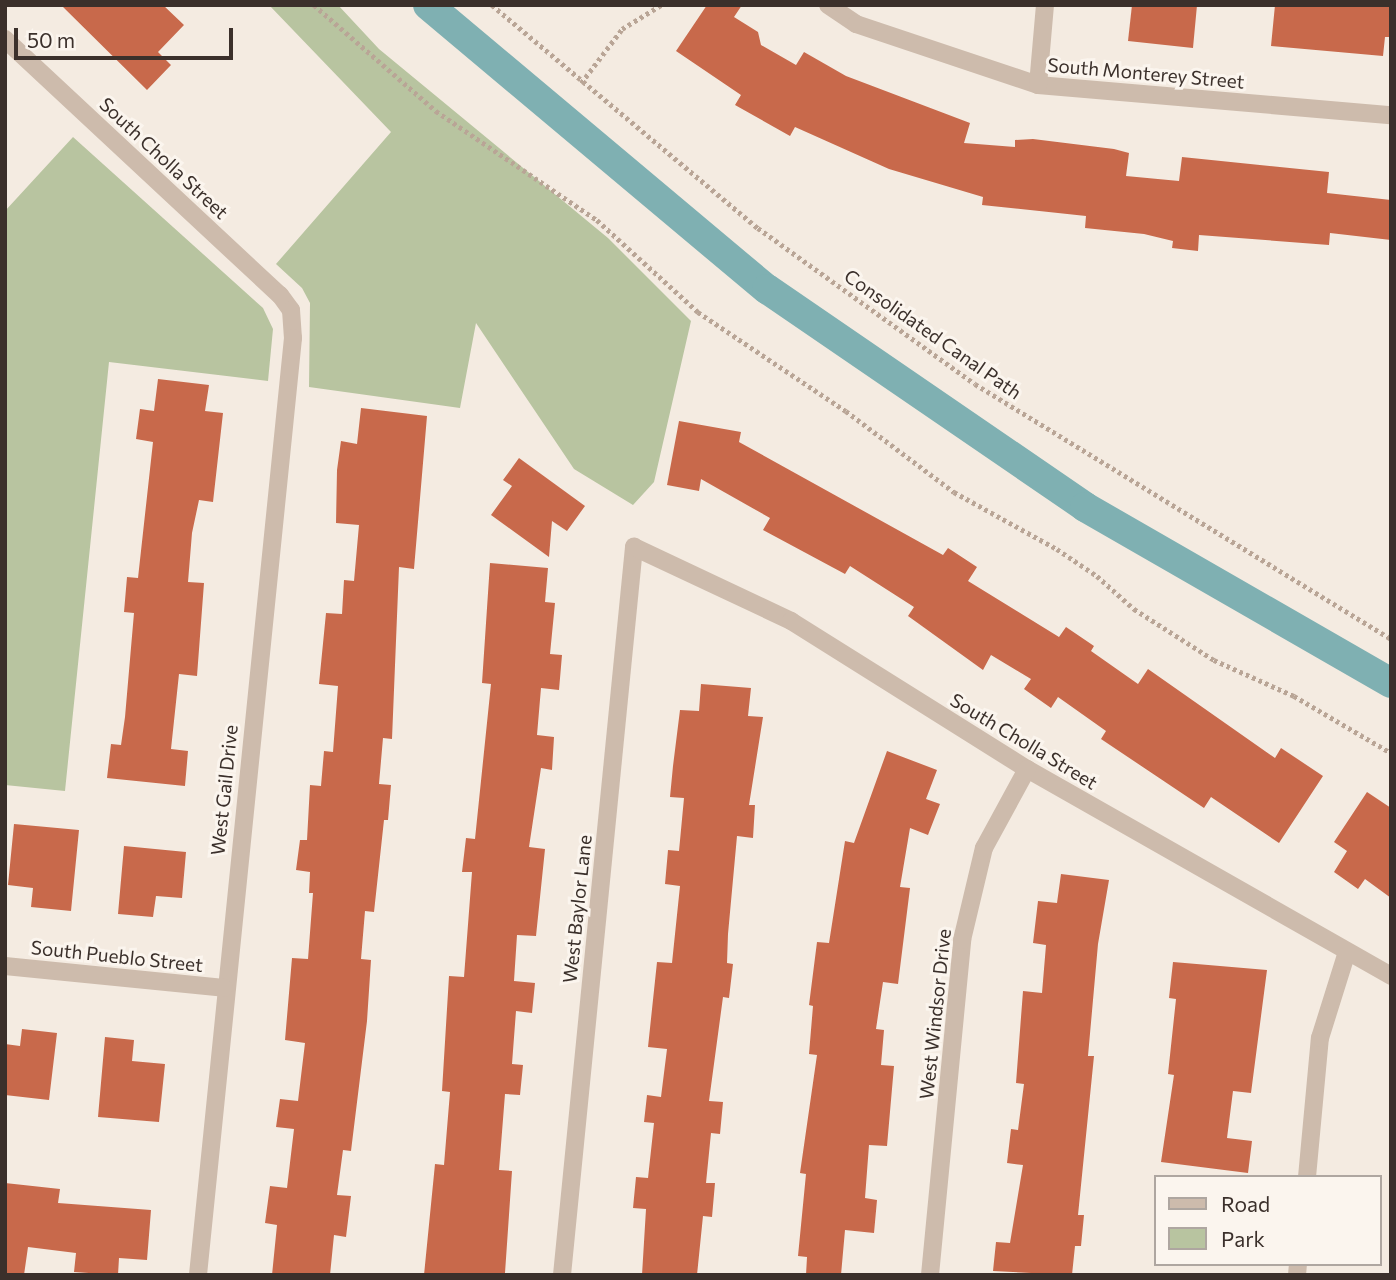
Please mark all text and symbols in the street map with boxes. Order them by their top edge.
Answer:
scale bar [18,14,236,58]
text: 50 m [27,27,75,52]
street label: South Monterey Street [1047,53,1245,93]
street label: South Cholla Street [95,93,233,223]
street label: Consolidated Canal Path [840,264,1026,404]
street label: South Cholla Street [946,688,1102,794]
street label: West Gail Drive [206,724,242,856]
street label: West Baylor Lane [558,834,596,984]
street label: West Windsor Drive [915,928,955,1100]
street label: South Pueblo Street [30,936,204,976]
legend [1154,1175,1382,1266]
text: Road [1221,1191,1270,1216]
text: Park [1221,1226,1265,1251]

